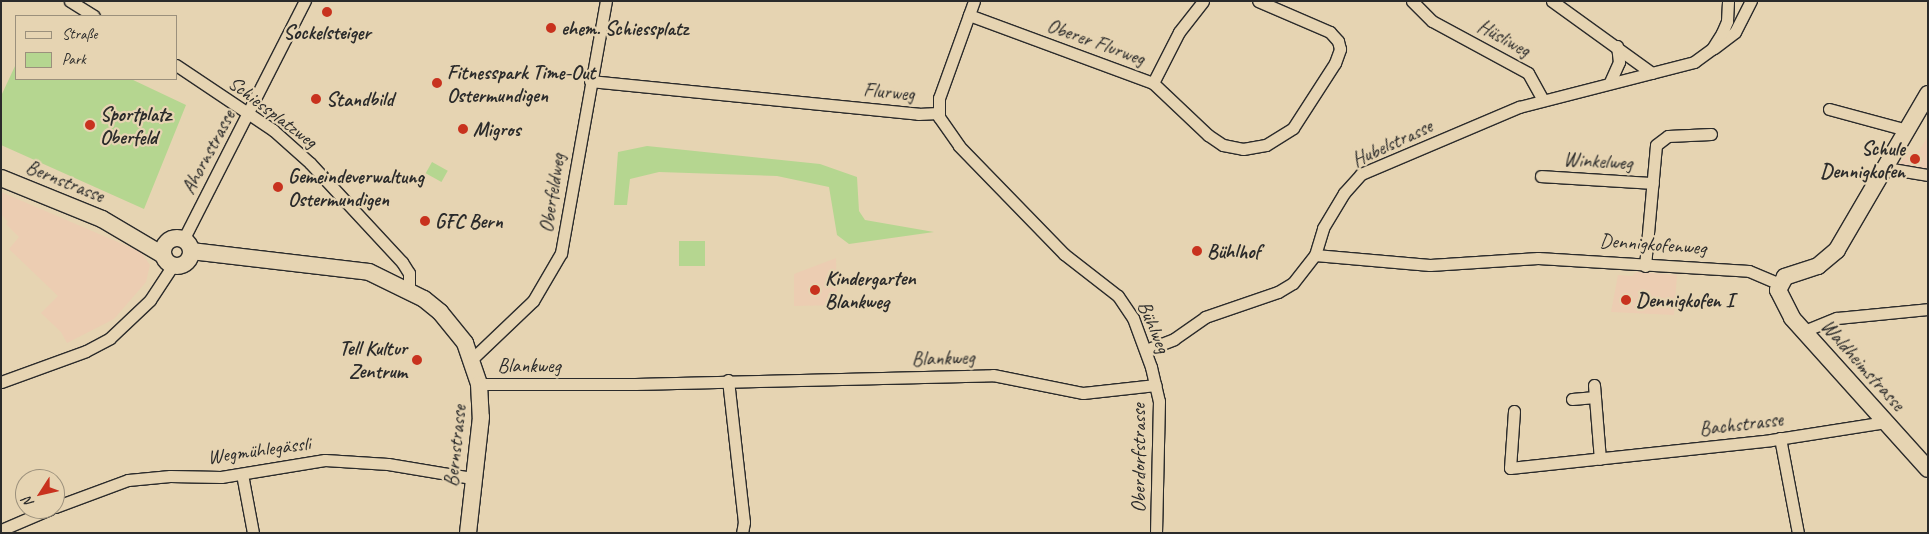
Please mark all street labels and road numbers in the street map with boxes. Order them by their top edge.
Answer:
street label: Oberer Flurweg [1044,13,1148,71]
street label: Hüsliweg [1473,14,1535,62]
street label: Schiessplatzweg [224,71,322,153]
street label: Flurweg [862,78,916,106]
street label: Ahornstrasse [176,106,240,198]
street label: Hubelstrasse [1348,114,1436,172]
street label: Winkelweg [1563,147,1633,175]
street label: Oberfeldweg [534,152,570,234]
street label: Bernstrasse [23,155,107,207]
street label: Dennigkofenweg [1599,228,1707,260]
street label: Bühlweg [1132,297,1176,357]
street label: Waldheimstrasse [1816,314,1910,416]
street label: Blankweg [911,345,975,371]
street label: Blankweg [498,353,560,377]
street label: Oberdorfstrasse [1126,403,1150,513]
street label: Bernstrasse [439,404,471,488]
street label: Bachstrasse [1698,407,1784,441]
street label: Wegmühlegässli [206,431,312,469]

